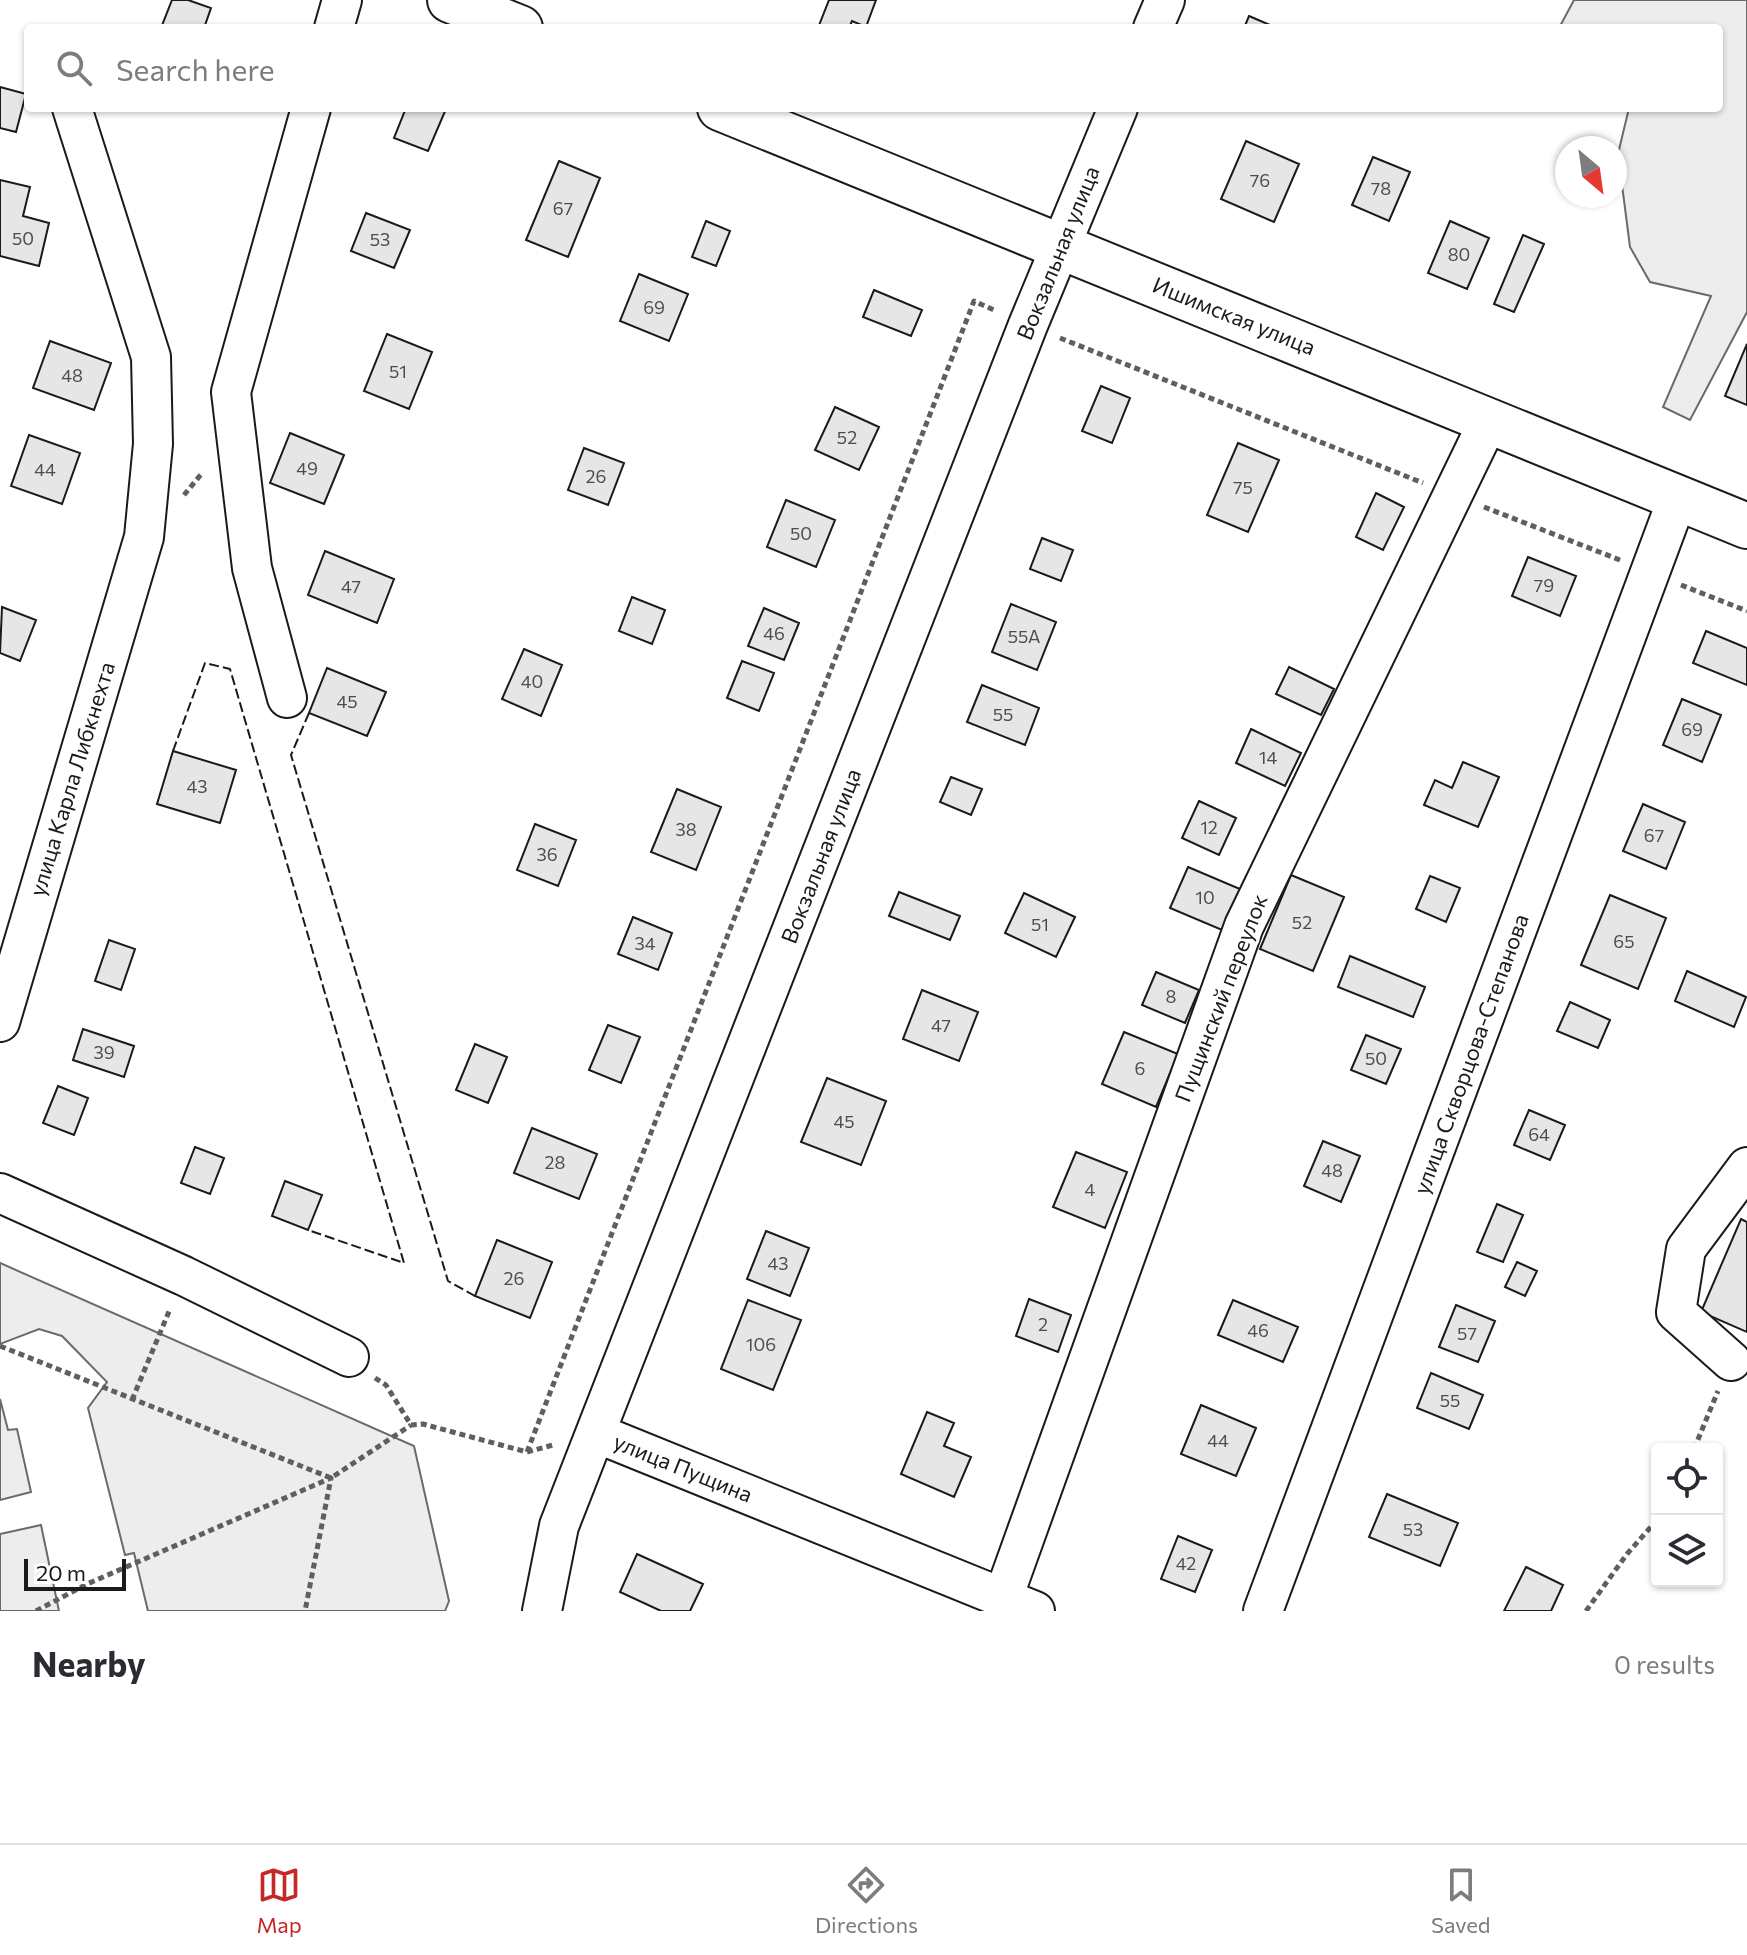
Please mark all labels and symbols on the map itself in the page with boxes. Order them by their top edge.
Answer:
north arrow [1555,136,1627,208]
street label: Вокзальная улица [1010,162,1105,344]
house number: 76 [1250,169,1270,191]
house number: 78 [1371,177,1391,199]
house number: 67 [553,197,573,219]
house number: 50 [12,227,34,249]
house number: 53 [370,228,390,250]
house number: 80 [1448,243,1470,265]
street label: Ишимская улица [1149,271,1319,360]
house number: 69 [643,296,665,318]
house number: 51 [389,360,407,382]
house number: 48 [61,364,83,386]
house number: 52 [837,426,857,448]
house number: 49 [296,457,318,479]
house number: 44 [34,458,56,480]
house number: 26 [586,465,606,487]
house number: 75 [1233,476,1253,498]
house number: 50 [790,522,812,544]
house number: 79 [1534,574,1554,596]
house number: 47 [341,575,361,597]
house number: 46 [763,622,785,644]
house number: 55А [1008,625,1040,647]
street label: улица Карла Либкнехта [23,658,120,899]
house number: 40 [521,670,543,692]
house number: 45 [336,690,358,712]
house number: 55 [993,703,1013,725]
house number: 69 [1681,718,1703,740]
house number: 14 [1259,746,1277,768]
street label: Вокзальная улица [775,765,866,947]
house number: 43 [186,775,208,797]
house number: 12 [1200,816,1218,838]
house number: 38 [675,818,697,840]
house number: 67 [1644,824,1664,846]
house number: 36 [536,843,558,865]
house number: 10 [1195,886,1215,908]
street label: Пущинский переулок [1168,890,1273,1105]
street label: улица Скворцова-Степанова [1407,910,1534,1198]
house number: 52 [1292,911,1312,933]
house number: 51 [1031,913,1049,935]
house number: 65 [1613,930,1635,952]
house number: 34 [634,932,656,954]
house number: 8 [1166,985,1177,1007]
house number: 47 [931,1014,951,1036]
house number: 39 [93,1041,115,1063]
house number: 50 [1365,1047,1387,1069]
house number: 6 [1135,1057,1145,1079]
house number: 45 [833,1110,855,1132]
house number: 64 [1528,1123,1550,1145]
house number: 28 [545,1151,566,1173]
house number: 48 [1321,1159,1343,1181]
house number: 4 [1085,1178,1096,1200]
house number: 43 [767,1252,789,1274]
house number: 26 [504,1267,524,1289]
house number: 2 [1038,1313,1048,1335]
house number: 46 [1247,1319,1269,1341]
house number: 57 [1457,1322,1477,1344]
house number: 106 [746,1333,776,1355]
house number: 55 [1440,1389,1460,1411]
street label: улица Пущина [610,1427,757,1508]
house number: 44 [1207,1429,1229,1451]
house number: 53 [1403,1518,1423,1540]
house number: 42 [1176,1552,1196,1574]
scale bar [24,1555,126,1591]

